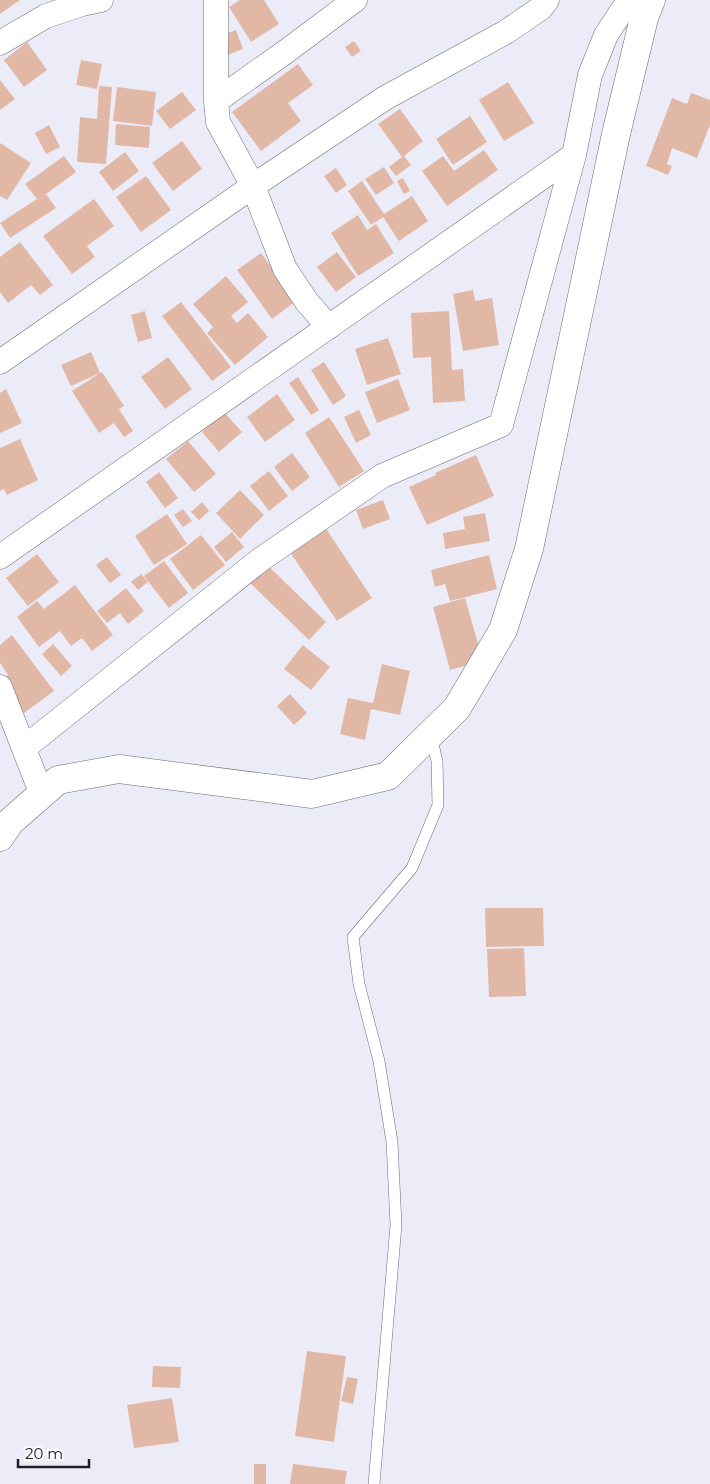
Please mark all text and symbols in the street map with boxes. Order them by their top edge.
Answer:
scale bar [18,1436,89,1468]
text: 20 m [25,1444,63,1463]

